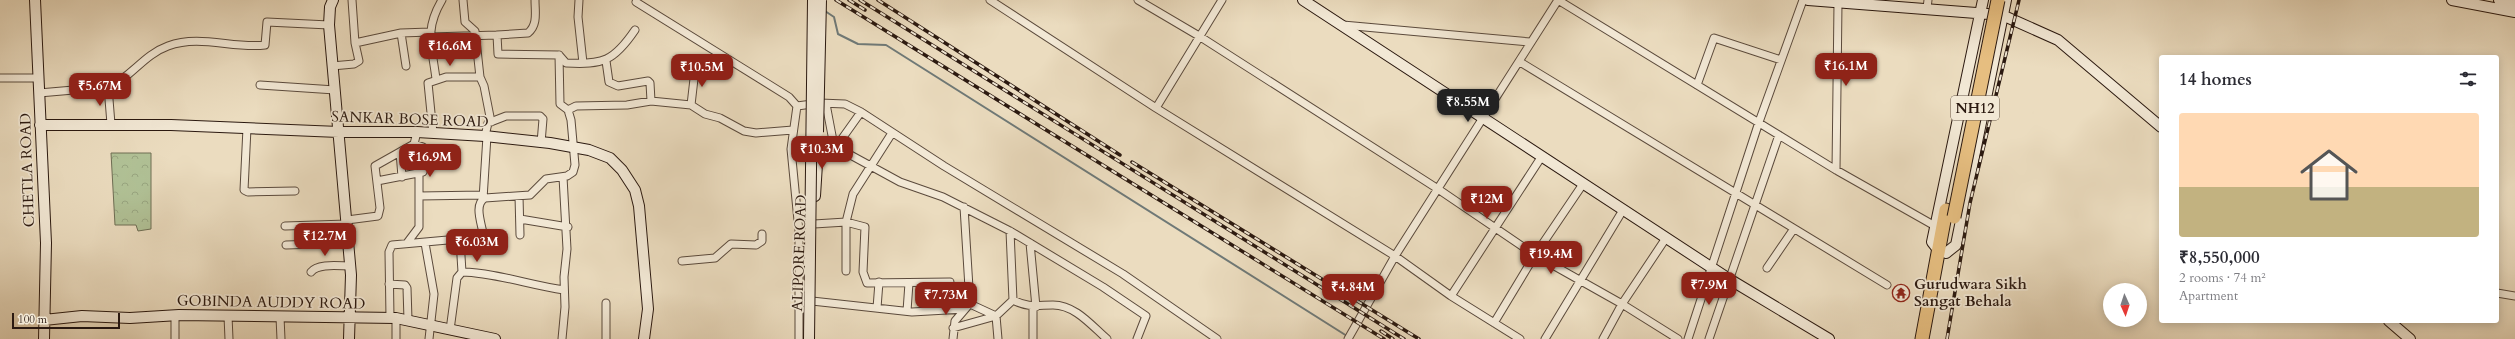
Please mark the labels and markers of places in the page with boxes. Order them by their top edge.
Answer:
pin: ₹16.6M [417,33,483,67]
pin: ₹16.1M [1813,53,1879,87]
pin: ₹10.5M [669,54,735,88]
pin: ₹5.67M [67,73,133,107]
pin: ₹8.55M [1435,89,1501,123]
pin: ₹10.3M [789,136,855,170]
pin: ₹16.9M [397,144,463,178]
pin: ₹12M [1463,186,1511,220]
pin: ₹12.7M [292,223,358,257]
pin: ₹6.03M [444,229,510,263]
pin: ₹19.4M [1518,241,1584,275]
pin: ₹7.9M [1681,272,1737,306]
pin: ₹4.84M [1320,274,1386,308]
place label: Gurudwara Sikh Sangat Behala [1914,274,2028,311]
pin: ₹7.73M [913,282,979,316]
temple icon: Gurudwara Sikh Sangat Behala [1891,283,1911,303]

